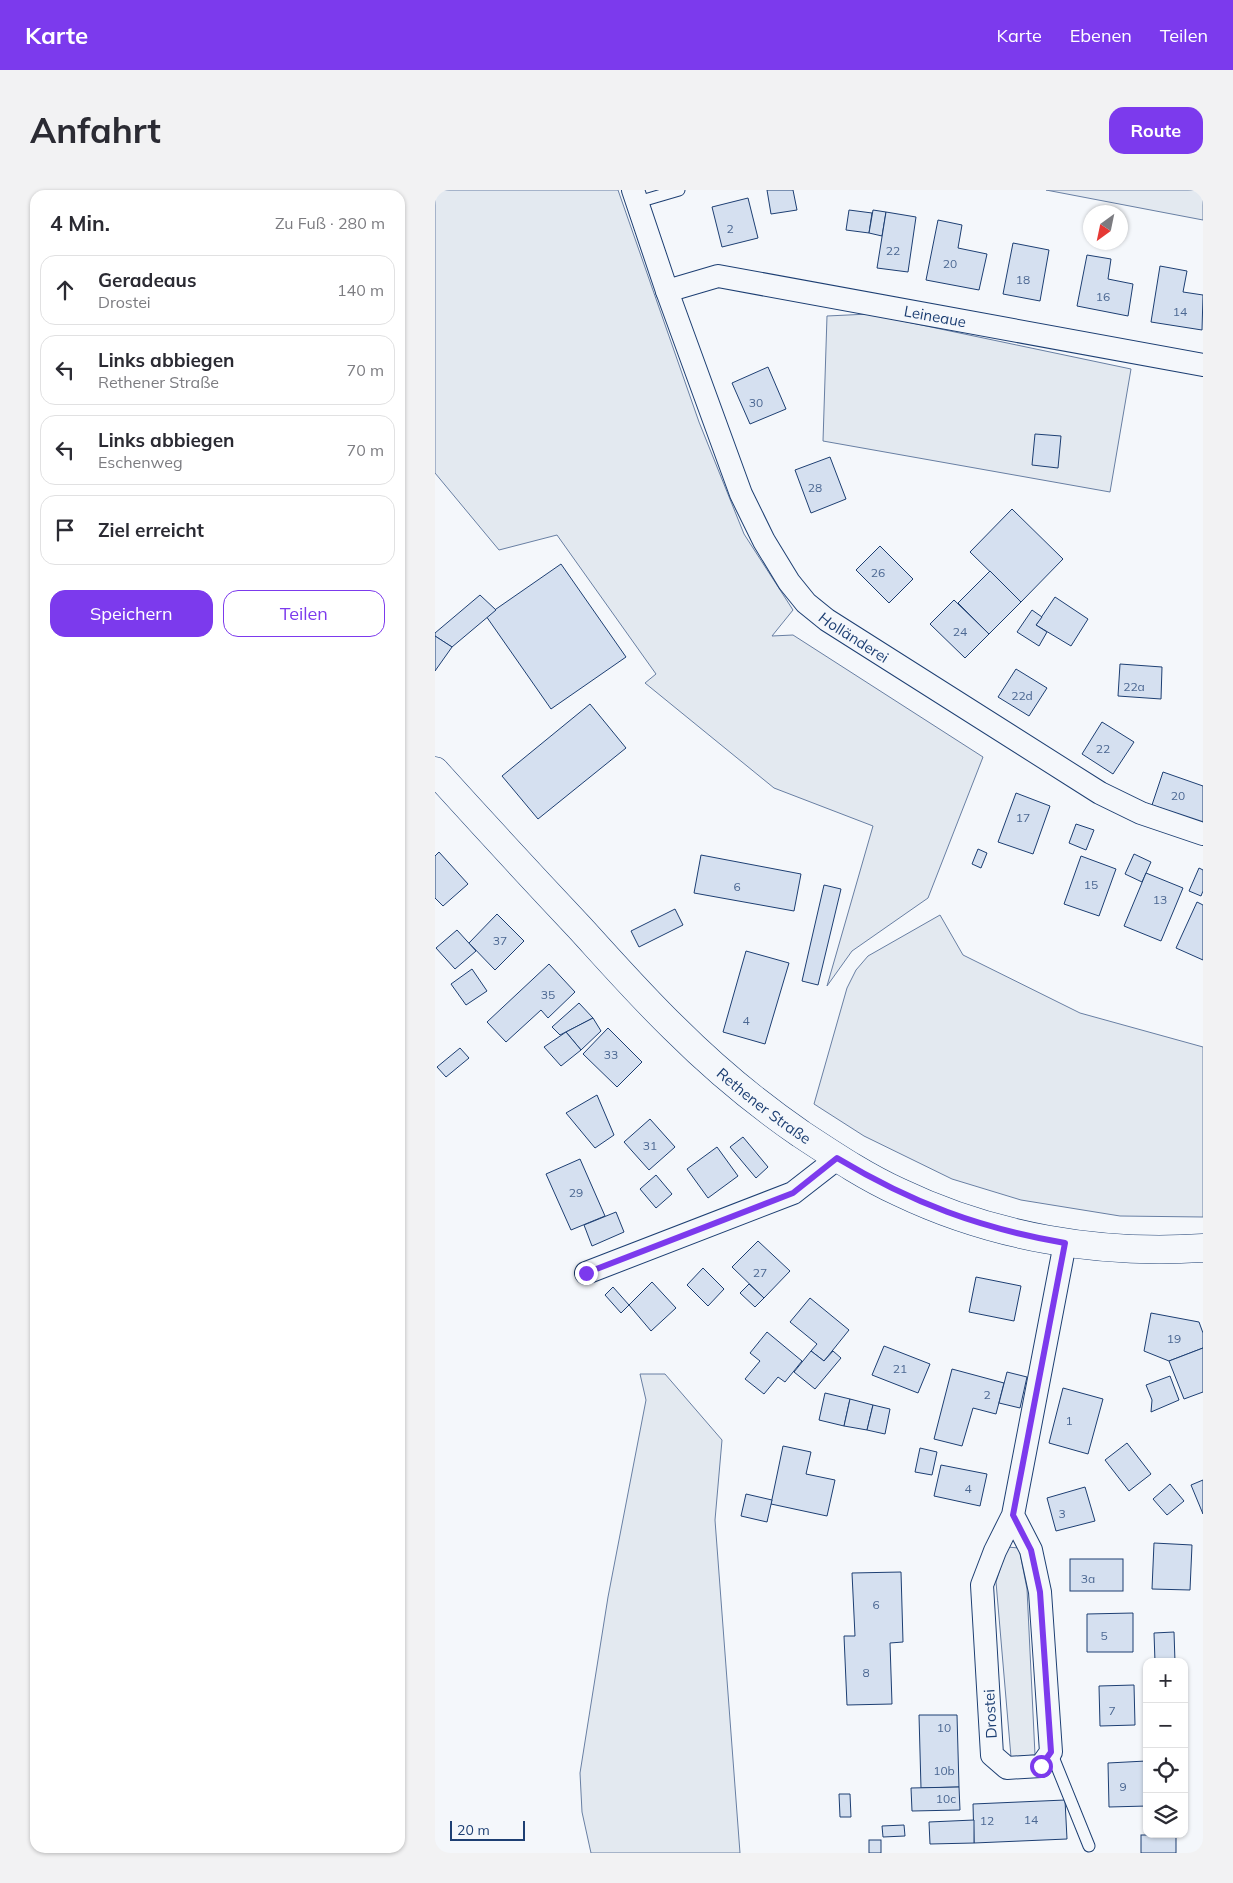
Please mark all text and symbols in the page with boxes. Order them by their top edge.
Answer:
text: Karte [25,20,88,50]
text: Karte [996,24,1042,47]
text: Ebenen [1070,24,1132,47]
text: Teilen [1160,24,1208,47]
button: Route [1109,107,1203,154]
text: Anfahrt [30,108,161,152]
north arrow [1083,205,1128,250]
text: 4 Min. [50,210,110,236]
text: Zu Fuß · 280 m [275,213,385,233]
house number: 2 [726,221,734,236]
house number: 22 [886,243,900,258]
house number: 20 [943,256,957,271]
text: Geradeaus [98,268,196,292]
house number: 18 [1016,272,1030,287]
icon: ahead [51,276,79,304]
text: 140 m [337,280,384,300]
house number: 16 [1096,289,1110,304]
text: Drostei [98,292,151,312]
street label: Leineaue [903,301,968,331]
house number: 14 [1173,304,1187,319]
text: Links abbiegen [98,348,235,372]
icon: left [51,356,79,384]
text: 70 m [347,360,384,380]
text: Rethener Straße [98,372,219,392]
house number: 30 [749,395,763,410]
text: Links abbiegen [98,428,235,452]
icon: left [51,436,79,464]
text: 70 m [347,440,384,460]
text: Eschenweg [98,452,183,472]
house number: 28 [808,480,822,495]
icon: arrive [51,516,79,544]
text: Ziel erreicht [98,518,204,542]
house number: 26 [871,565,885,580]
button: Speichern [50,590,213,637]
button: Teilen [223,590,385,637]
street label: Holländerei [815,608,893,666]
house number: 24 [953,624,967,639]
house number: 22a [1123,679,1145,694]
house number: 22d [1011,688,1033,703]
house number: 22 [1096,741,1110,756]
house number: 20 [1171,788,1185,803]
house number: 17 [1016,810,1030,825]
house number: 15 [1084,877,1098,892]
house number: 6 [733,879,741,894]
house number: 13 [1153,892,1167,907]
house number: 37 [493,933,507,948]
house number: 35 [541,987,555,1002]
house number: 4 [742,1013,750,1028]
house number: 33 [604,1047,618,1062]
street label: Rethener Straße [713,1063,815,1148]
house number: 31 [643,1138,657,1153]
house number: 29 [569,1185,583,1200]
route end [575,1262,598,1285]
house number: 27 [753,1265,767,1280]
house number: 19 [1167,1331,1181,1346]
house number: 21 [893,1361,907,1376]
house number: 2 [983,1387,991,1402]
house number: 1 [1065,1413,1073,1428]
house number: 4 [964,1481,972,1496]
house number: 3 [1058,1506,1066,1521]
house number: 3a [1081,1571,1095,1586]
house number: 6 [872,1597,880,1612]
house number: 5 [1100,1628,1108,1643]
map controls [1143,1658,1188,1838]
button: + [1143,1658,1188,1703]
house number: 8 [862,1665,870,1680]
street label: Drostei [979,1689,1001,1739]
house number: 7 [1108,1703,1116,1718]
button: − [1143,1703,1188,1748]
house number: 10 [937,1720,951,1735]
button: locate [1143,1748,1188,1793]
route start [1030,1755,1053,1778]
house number: 10b [933,1763,955,1778]
house number: 9 [1119,1779,1127,1794]
house number: 10c [936,1791,956,1806]
button: layers [1143,1793,1188,1838]
house number: 14 [1024,1812,1038,1827]
house number: 12 [980,1813,994,1828]
scale bar [450,1818,525,1841]
text: 20 m [457,1821,490,1839]

